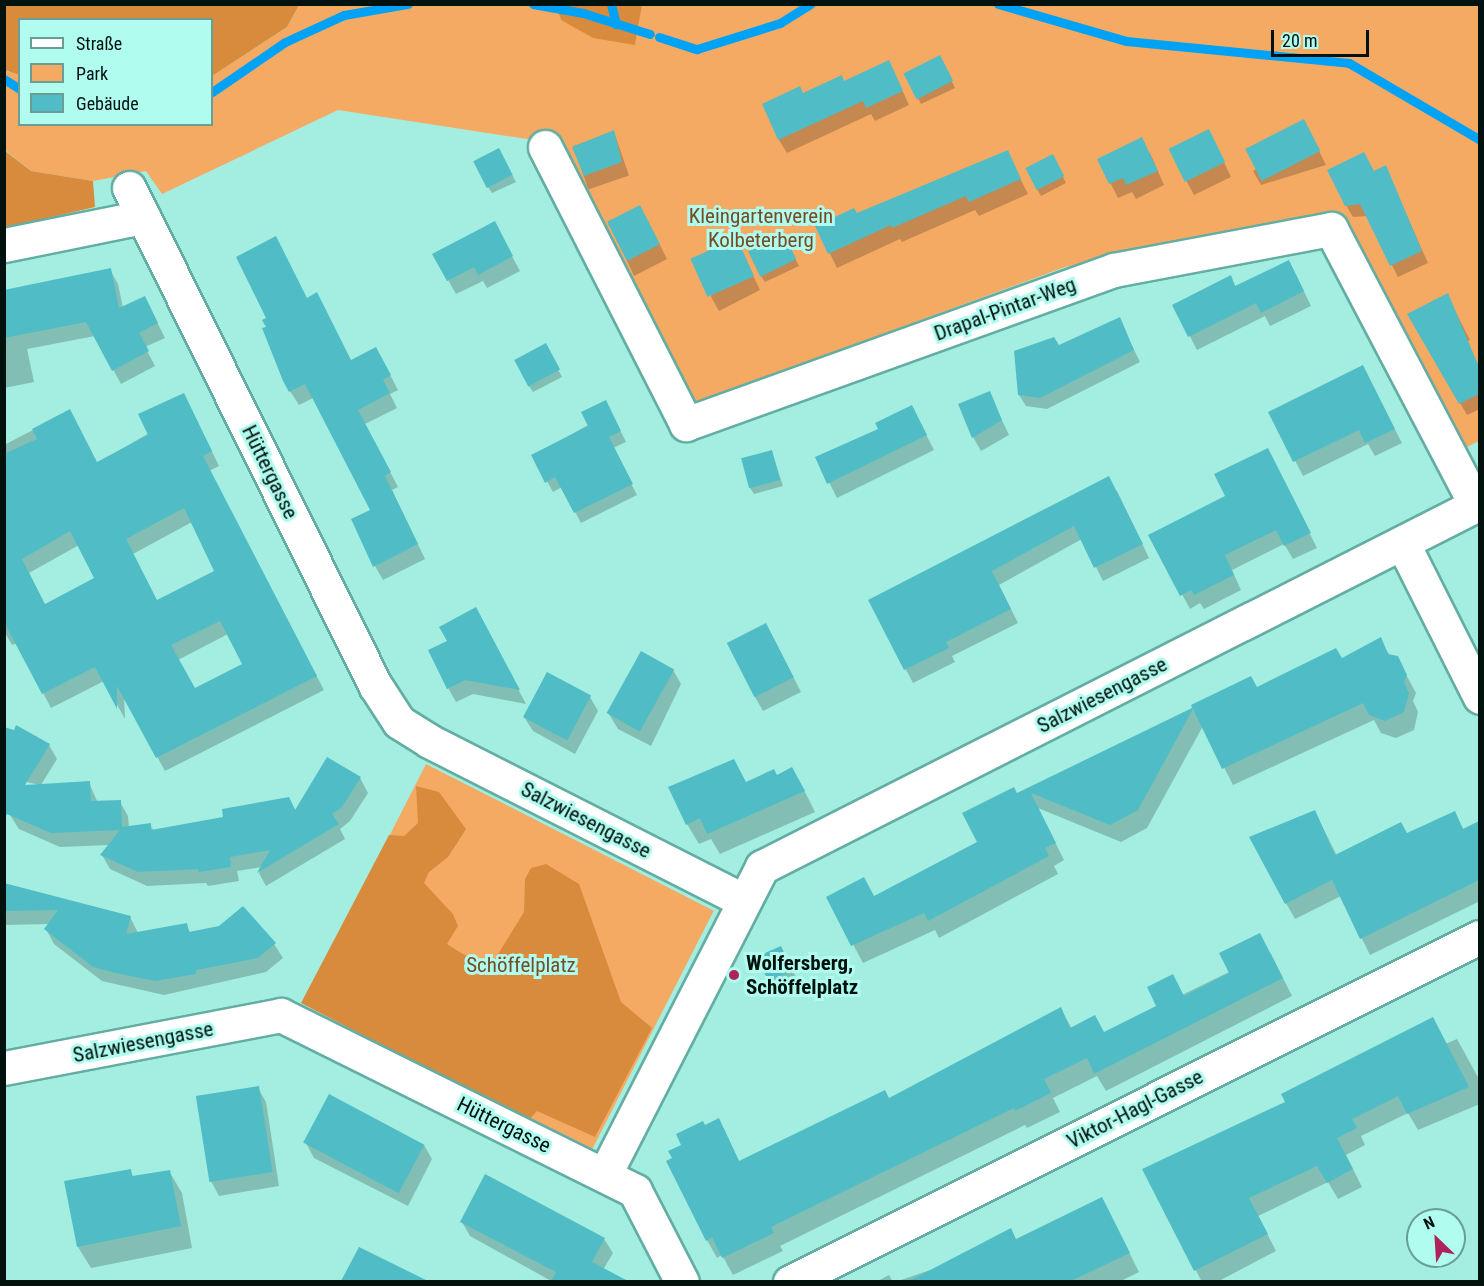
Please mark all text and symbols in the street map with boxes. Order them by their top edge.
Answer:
legend [18,18,213,126]
scale bar [1274,18,1372,56]
text: 20 m [1282,30,1317,51]
text: Straße [76,33,122,54]
text: Park [76,63,108,84]
text: Gebäude [76,93,139,114]
park label: Kleingartenverein Kolbeterberg [689,203,833,253]
street label: Drapal-Pintar-Weg [931,272,1079,346]
street label: Hüttergasse [237,421,303,523]
street label: Salzwiesengasse [1033,651,1171,739]
street label: Salzwiesengasse [517,776,655,864]
place label: Wolfersberg, Schöffelplatz [746,950,858,1000]
park label: Schöffelplatz [466,952,576,978]
marker: Wolfersberg, Schöffelplatz [727,968,741,982]
street label: Salzwiesengasse [71,1016,215,1068]
street label: Viktor-Hagl-Gasse [1063,1064,1207,1154]
street label: Hüttergasse [453,1092,555,1158]
north arrow [1406,1208,1466,1268]
text: N [1421,1212,1437,1234]

